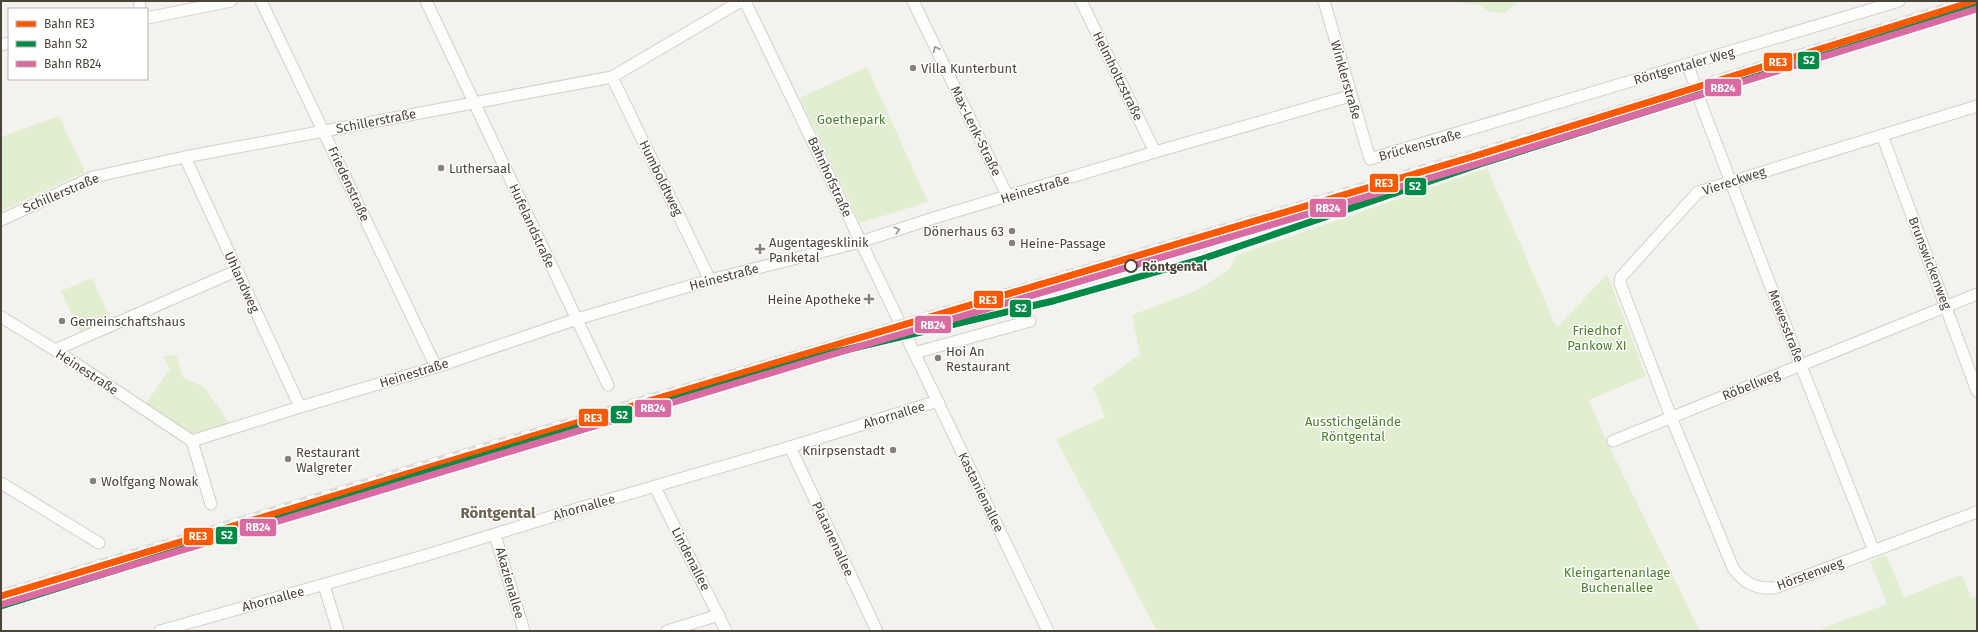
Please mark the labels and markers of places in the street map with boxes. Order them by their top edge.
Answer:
place label: Villa Kunterbunt [921,61,1017,76]
marker: Villa Kunterbunt [908,63,918,73]
place label: Luthersaal [449,161,511,176]
marker: Luthersaal [436,163,446,173]
place label: Dönerhaus 63 [923,224,1004,239]
marker: Dönerhaus 63 [1007,226,1017,236]
place label: Augentagesklinik Panketal [769,235,869,265]
place label: Heine-Passage [1020,236,1106,251]
marker: Heine-Passage [1007,238,1017,248]
marker: Augentagesklinik Panketal [754,243,766,255]
marker: Röntgental [1124,259,1138,273]
place label: Röntgental [1142,259,1207,274]
place label: Heine Apotheke [767,292,861,307]
marker: Heine Apotheke [864,294,874,304]
place label: Gemeinschaftshaus [70,314,185,329]
marker: Gemeinschaftshaus [57,316,67,326]
place label: Hoi An Restaurant [946,344,1010,374]
marker: Hoi An Restaurant [933,353,943,363]
place label: Knirpsenstadt [802,443,885,458]
place label: Restaurant Walgreter [296,445,360,475]
marker: Knirpsenstadt [888,445,898,455]
marker: Restaurant Walgreter [283,454,293,464]
place label: Wolfgang Nowak [101,474,198,489]
marker: Wolfgang Nowak [88,476,98,486]

